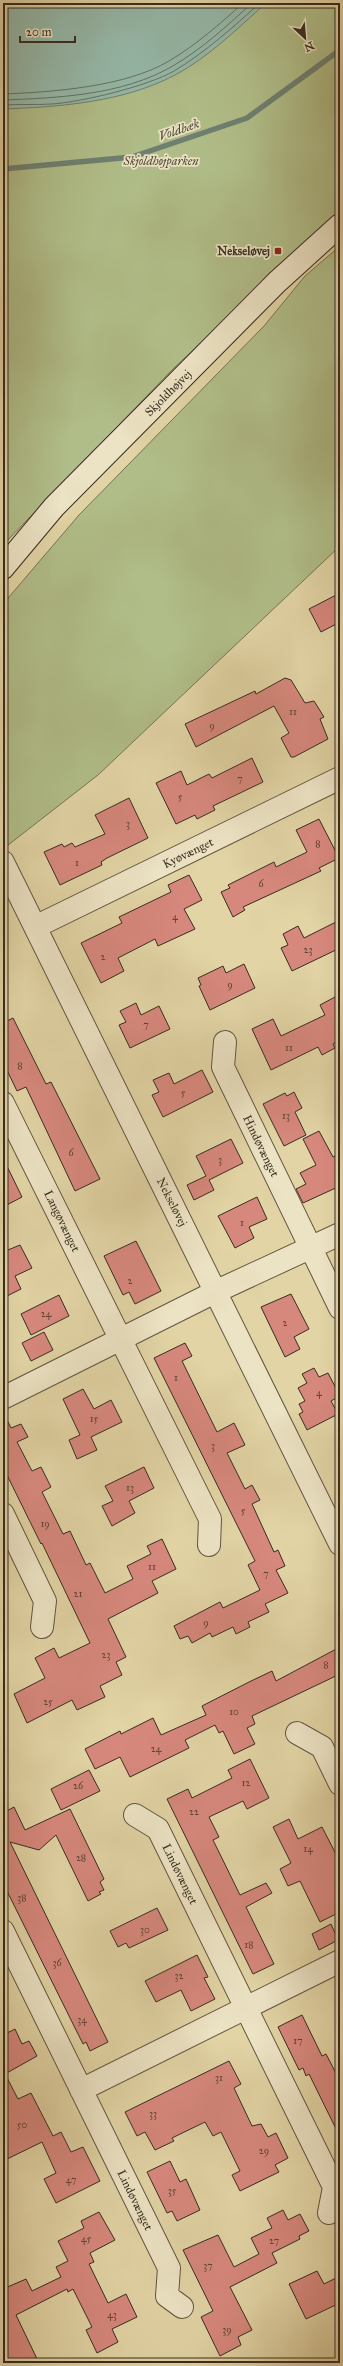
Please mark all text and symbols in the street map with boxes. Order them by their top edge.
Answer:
scale bar [20,18,75,44]
north arrow [285,18,325,58]
text: 20 m [26,25,52,39]
text: N [302,39,316,55]
water label: Voldbæk [157,116,202,144]
park label: Skjoldhøjparken [123,154,199,169]
place label: Nekseløvej [217,244,270,259]
marker: Nekseløvej [273,246,283,256]
street label: Skjoldhøjvej [142,367,194,419]
house number: 11 [289,706,297,718]
house number: 9 [209,720,215,732]
house number: 7 [237,773,243,785]
house number: 5 [178,791,183,803]
house number: 3 [126,818,130,830]
street label: Kyøvænget [160,834,217,872]
house number: 8 [315,838,321,850]
house number: 1 [75,857,79,869]
house number: 6 [258,878,264,890]
house number: 4 [172,911,178,923]
house number: 23 [304,944,312,956]
house number: 2 [101,951,106,963]
house number: 9 [227,979,233,991]
house number: 7 [143,1019,149,1031]
house number: 11 [285,1042,293,1054]
house number: 8 [17,1060,23,1072]
house number: 5 [181,1087,186,1099]
house number: 13 [282,1110,290,1122]
street label: Hindøvænget [239,1113,282,1180]
house number: 6 [68,1147,74,1159]
house number: 3 [218,1154,222,1166]
street label: Nekseløvej [154,1175,190,1229]
street label: Langøvænget [40,1188,83,1255]
house number: 1 [240,1217,244,1229]
house number: 2 [128,1275,133,1287]
house number: 24 [41,1308,52,1320]
house number: 2 [283,1317,288,1329]
house number: 1 [174,1372,178,1384]
house number: 4 [316,1387,322,1399]
house number: 15 [90,1413,99,1425]
house number: 3 [211,1440,215,1452]
house number: 13 [126,1482,134,1494]
house number: 5 [241,1505,246,1517]
house number: 19 [40,1518,50,1530]
house number: 11 [148,1561,156,1573]
house number: 7 [263,1568,269,1580]
house number: 21 [74,1588,82,1600]
house number: 9 [203,1617,209,1629]
house number: 23 [102,1649,110,1661]
house number: 8 [323,1659,329,1671]
house number: 25 [43,1696,53,1708]
house number: 10 [229,1706,239,1718]
house number: 24 [151,1743,162,1755]
house number: 12 [242,1777,251,1789]
house number: 26 [73,1780,84,1792]
house number: 22 [189,1806,199,1818]
street label: Lindøvænget [158,1841,201,1908]
house number: 14 [303,1843,313,1855]
house number: 28 [76,1852,86,1864]
house number: 38 [17,1892,27,1904]
house number: 30 [140,1924,150,1936]
house number: 18 [244,1939,254,1951]
house number: 36 [52,1957,62,1969]
house number: 32 [175,1970,184,1982]
house number: 34 [77,2014,87,2026]
house number: 17 [293,2035,303,2047]
house number: 31 [215,2072,223,2084]
house number: 33 [149,2108,157,2120]
house number: 50 [17,2119,27,2131]
house number: 29 [259,2145,269,2157]
street label: Lindøvænget [113,2167,156,2234]
house number: 47 [66,2174,76,2186]
house number: 35 [168,2185,177,2197]
house number: 45 [81,2233,91,2245]
house number: 27 [269,2235,279,2247]
house number: 37 [203,2260,213,2272]
house number: 43 [107,2309,117,2321]
house number: 39 [222,2324,232,2336]

